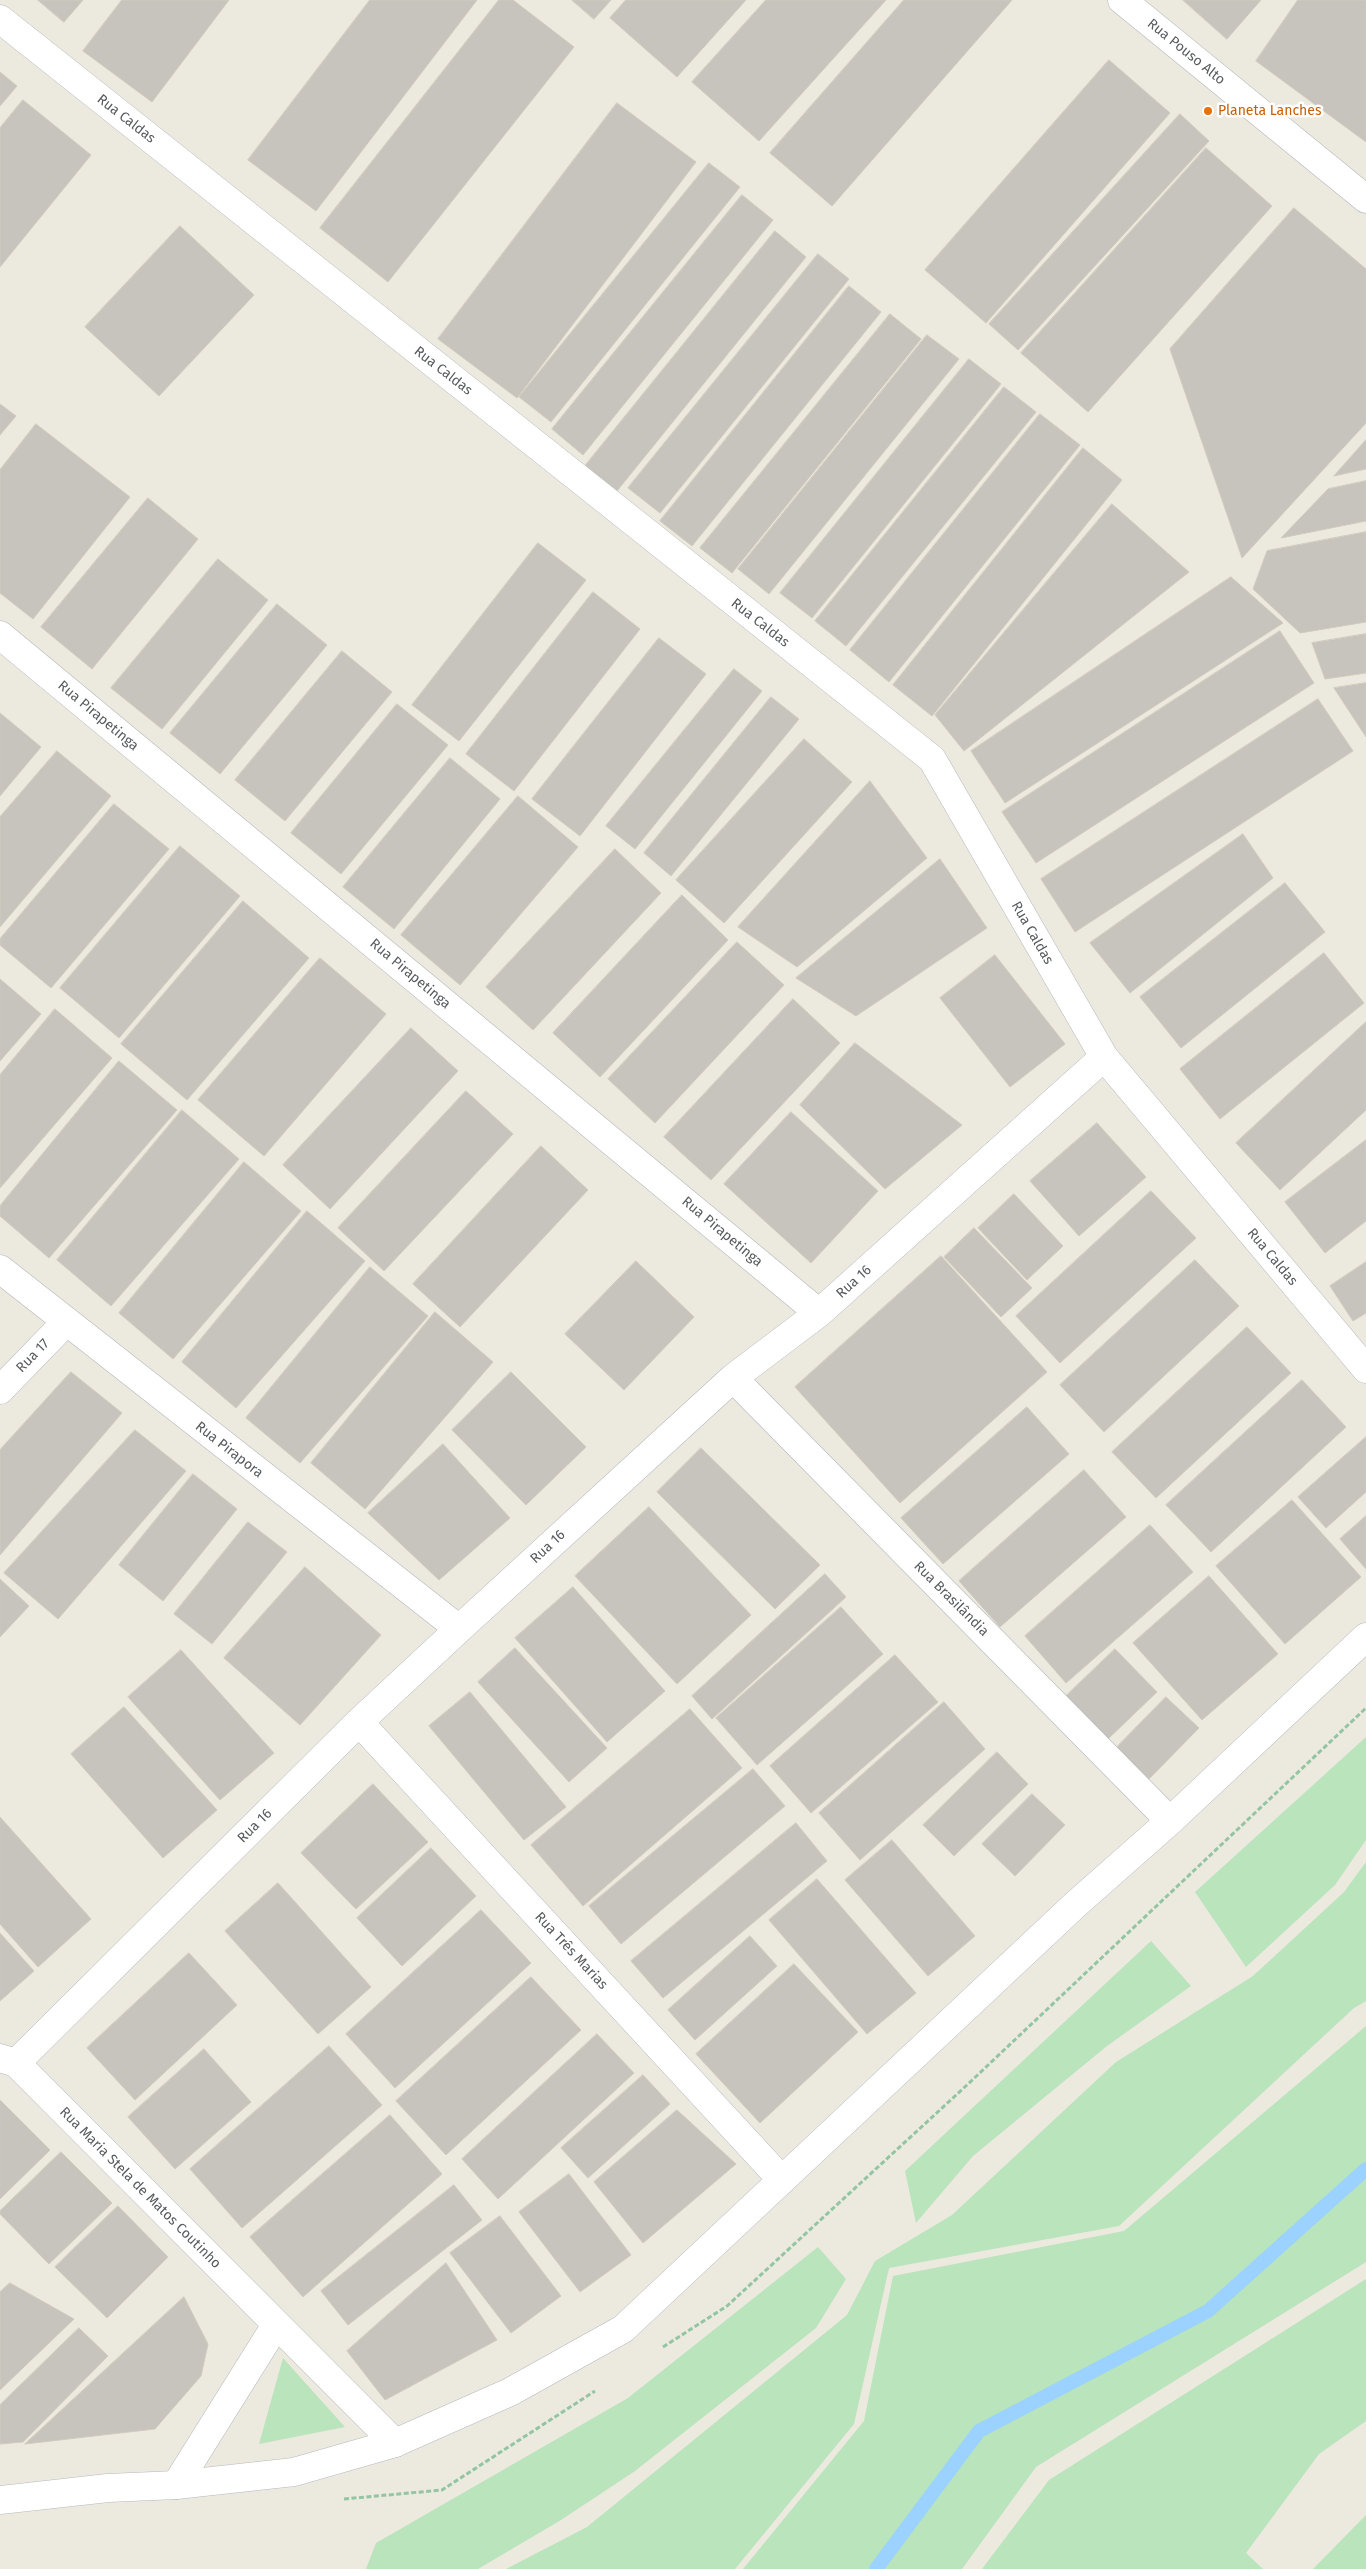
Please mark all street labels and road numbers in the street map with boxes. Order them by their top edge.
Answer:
street label: Rua Pouso Alto [1144,15,1228,89]
street label: Rua Caldas [93,91,159,147]
street label: Rua Caldas [410,343,476,399]
street label: Rua Caldas [727,595,793,651]
street label: Rua Pirapetinga [54,677,142,755]
street label: Rua Caldas [1007,899,1057,967]
street label: Rua Pirapetinga [366,935,454,1013]
street label: Rua Pirapetinga [678,1193,766,1271]
street label: Rua Caldas [1243,1225,1301,1289]
street label: Rua 16 [833,1262,875,1302]
street label: Rua 17 [13,1336,53,1376]
street label: Rua Pirapora [192,1418,266,1482]
street label: Rua 16 [527,1527,569,1567]
street label: Rua Brasilândia [910,1558,992,1640]
street label: Rua 16 [234,1805,276,1847]
street label: Rua Três Marias [531,1909,611,1993]
street label: Rua Maria Stela de Matos Coutinho [56,2104,224,2272]

